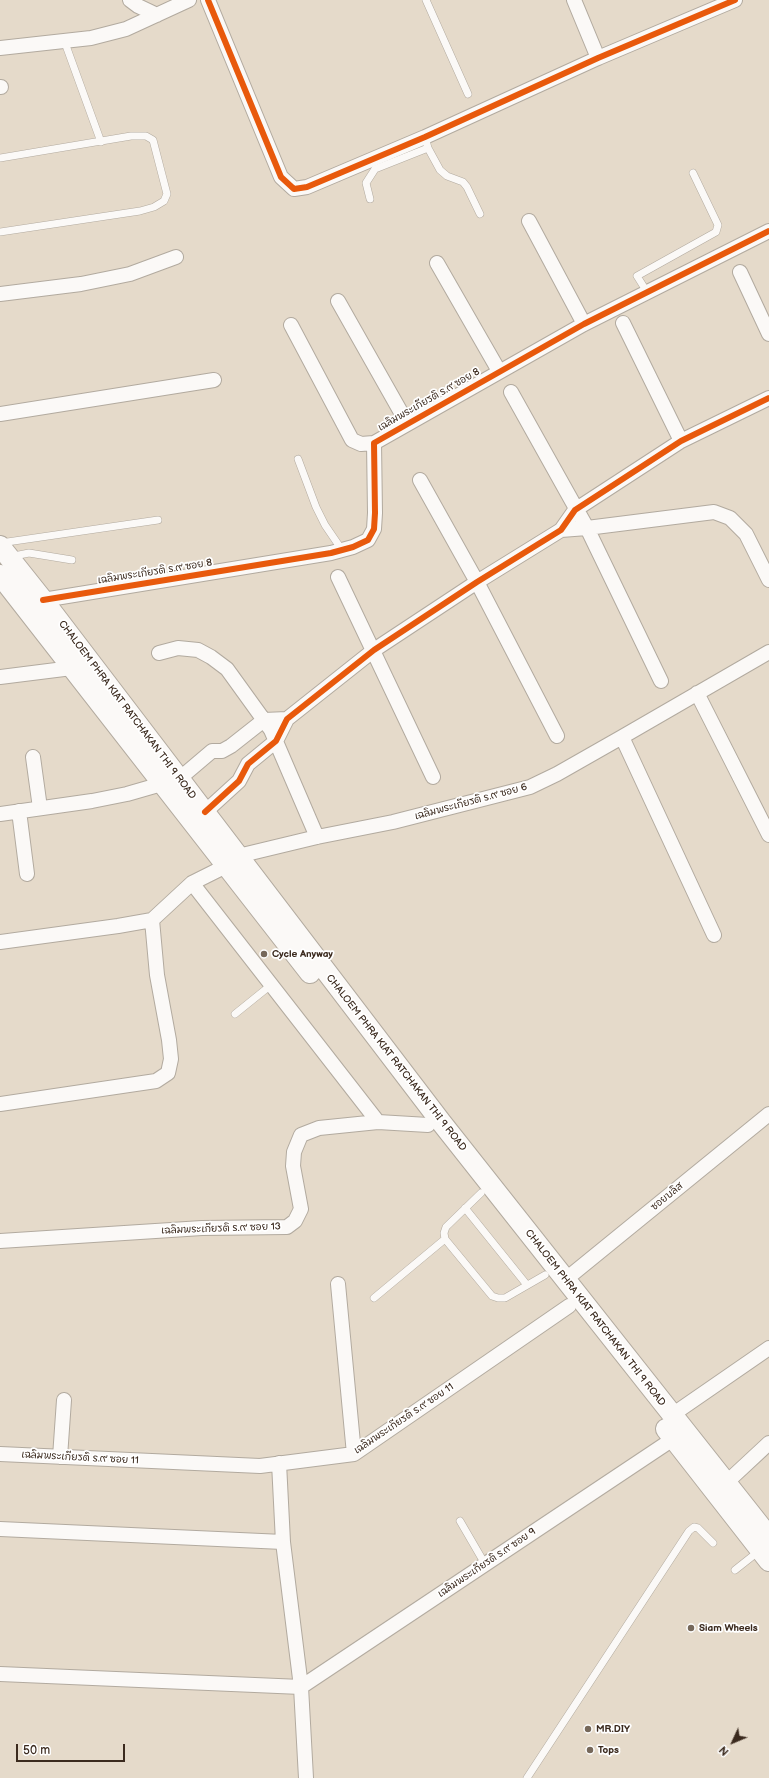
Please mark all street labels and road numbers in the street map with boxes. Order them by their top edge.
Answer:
street label: เฉลิมพระเกียรติ ร.๙ ซอย 8 [376,366,482,434]
street label: เฉลิมพระเกียรติ ร.๙ ซอย 8 [97,557,213,587]
street label: CHALOEM PHRA KIAT RATCHAKAN THI 9 ROAD [56,618,198,802]
street label: เฉลิมพระเกียรติ ร.๙ ซอย 6 [413,781,529,823]
street label: CHALOEM PHRA KIAT RATCHAKAN THI 9 ROAD [323,972,469,1154]
street label: ซอยบลิส [649,1181,685,1213]
street label: เฉลิมพระเกียรติ ร.๙ ซอย 13 [161,1221,281,1237]
street label: CHALOEM PHRA KIAT RATCHAKAN THI 9 ROAD [522,1227,668,1409]
street label: เฉลิมพระเกียรติ ร.๙ ซอย 11 [352,1381,456,1457]
street label: เฉลิมพระเกียรติ ร.๙ ซอย 11 [21,1449,139,1467]
street label: เฉลิมพระเกียรติ ร.๙ ซอย 9 [436,1526,538,1600]

